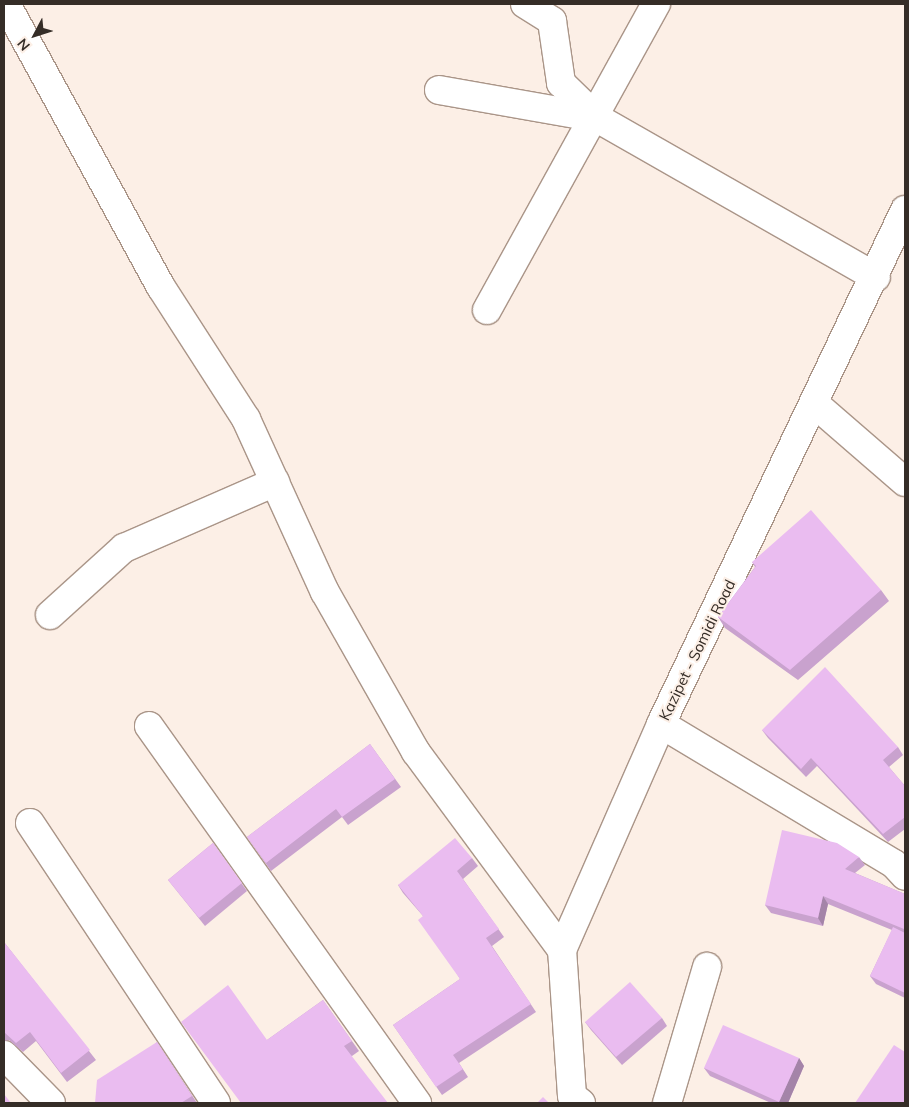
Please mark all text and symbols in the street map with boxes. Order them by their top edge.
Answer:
north arrow [10,10,60,60]
text: N [13,35,34,54]
street label: Kazipet - Somidi Road [655,577,739,723]

